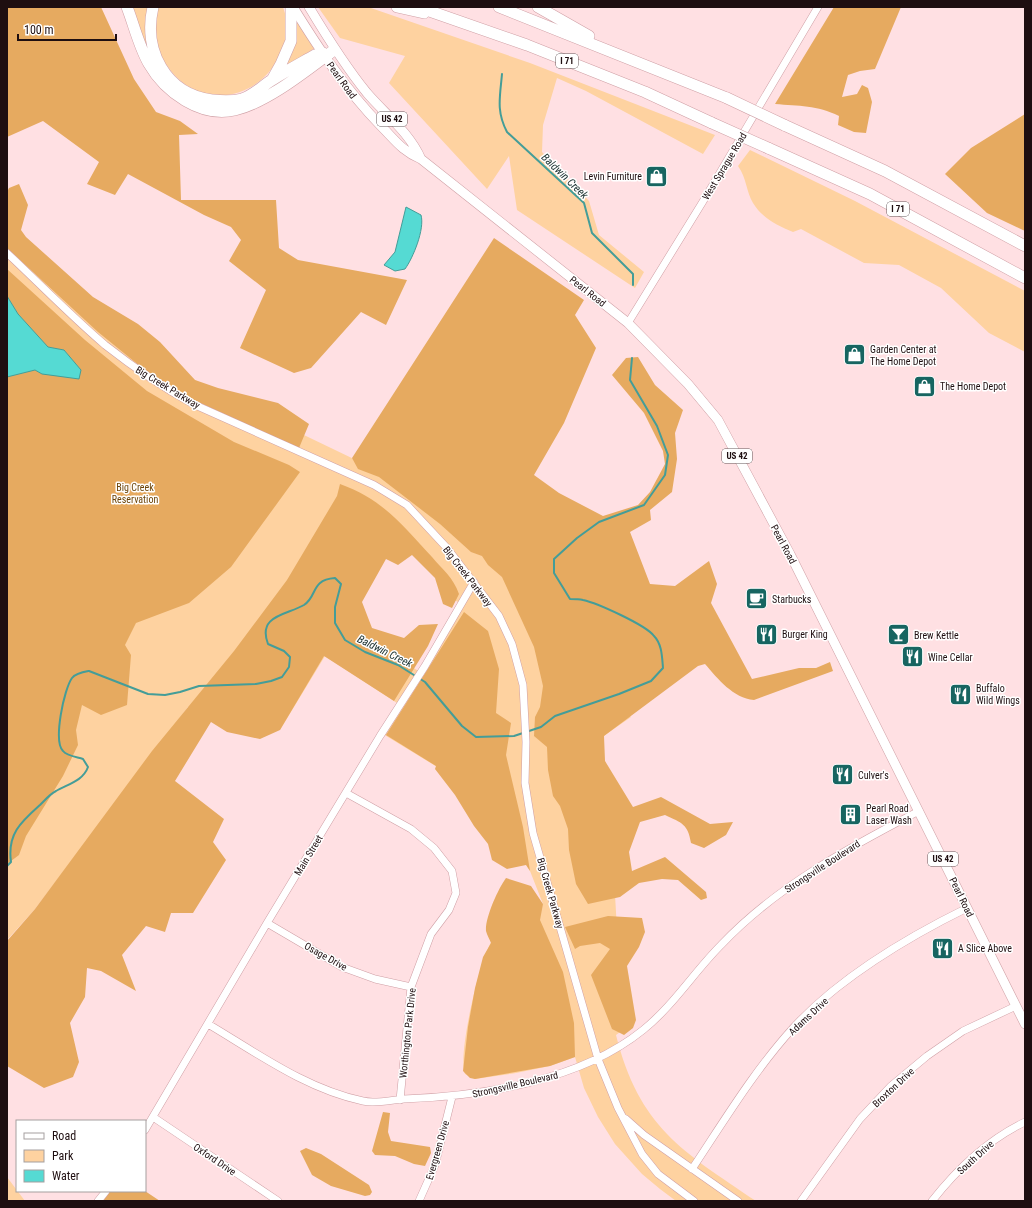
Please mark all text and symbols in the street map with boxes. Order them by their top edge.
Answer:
scale bar [18,16,116,42]
text: 100 m [24,23,54,37]
road number: I 71 [556,54,578,68]
street label: Pearl Road [325,60,359,101]
road number: US 42 [377,112,407,126]
street label: West Sprague Road [700,131,749,202]
water label: Baldwin Creek [539,151,591,202]
shop icon: Levin Furniture [644,163,670,189]
place label: Levin Furniture [584,171,642,182]
road number: I 71 [887,202,909,216]
street label: Pearl Road [567,274,608,309]
shop icon: Garden Center at The Home Depot [842,342,868,368]
place label: Garden Center at The Home Depot [870,344,936,367]
street label: Big Creek Parkway [134,364,202,411]
shop icon: The Home Depot [911,373,937,399]
place label: The Home Depot [940,381,1006,392]
road number: US 42 [722,449,752,463]
park label: Big Creek Reservation [112,482,158,505]
street label: Pearl Road [769,523,798,566]
street label: Big Creek Parkway [441,544,494,608]
cafe icon: Starbucks [743,586,769,612]
place label: Starbucks [772,594,812,605]
restaurant icon: Burger King [754,621,780,647]
bar icon: Brew Kettle [885,622,911,648]
place label: Burger King [782,629,828,640]
place label: Brew Kettle [914,630,959,641]
water label: Baldwin Creek [355,633,415,670]
restaurant icon: Wine Cellar [899,644,925,670]
place label: Wine Cellar [928,652,973,663]
restaurant icon: Buffalo Wild Wings [947,681,973,707]
place label: Buffalo Wild Wings [976,683,1020,706]
restaurant icon: Culver's [830,762,856,788]
place label: Culver's [858,770,889,781]
building icon: Pearl Road Laser Wash [837,801,863,827]
place label: Pearl Road Laser Wash [866,803,912,826]
street label: Main Street [292,833,325,877]
street label: Strongsville Boulevard [782,838,862,895]
road number: US 42 [928,852,958,866]
street label: Big Creek Parkway [535,857,566,930]
street label: Pearl Road [947,876,976,919]
restaurant icon: A Slice Above [929,935,955,961]
street label: Osage Drive [302,940,349,973]
place label: A Slice Above [958,943,1012,954]
street label: Worthington Park Drive [397,987,418,1079]
street label: Adams Drive [786,995,831,1037]
street label: Broxton Drive [870,1065,917,1109]
street label: Strongsville Boulevard [471,1069,559,1100]
street label: Evergreen Drive [424,1119,451,1181]
legend [16,1120,146,1192]
text: Road [52,1129,76,1143]
street label: South Drive [955,1138,996,1177]
street label: Oxford Drive [191,1141,238,1178]
text: Park [52,1149,74,1163]
text: Water [52,1169,80,1183]

